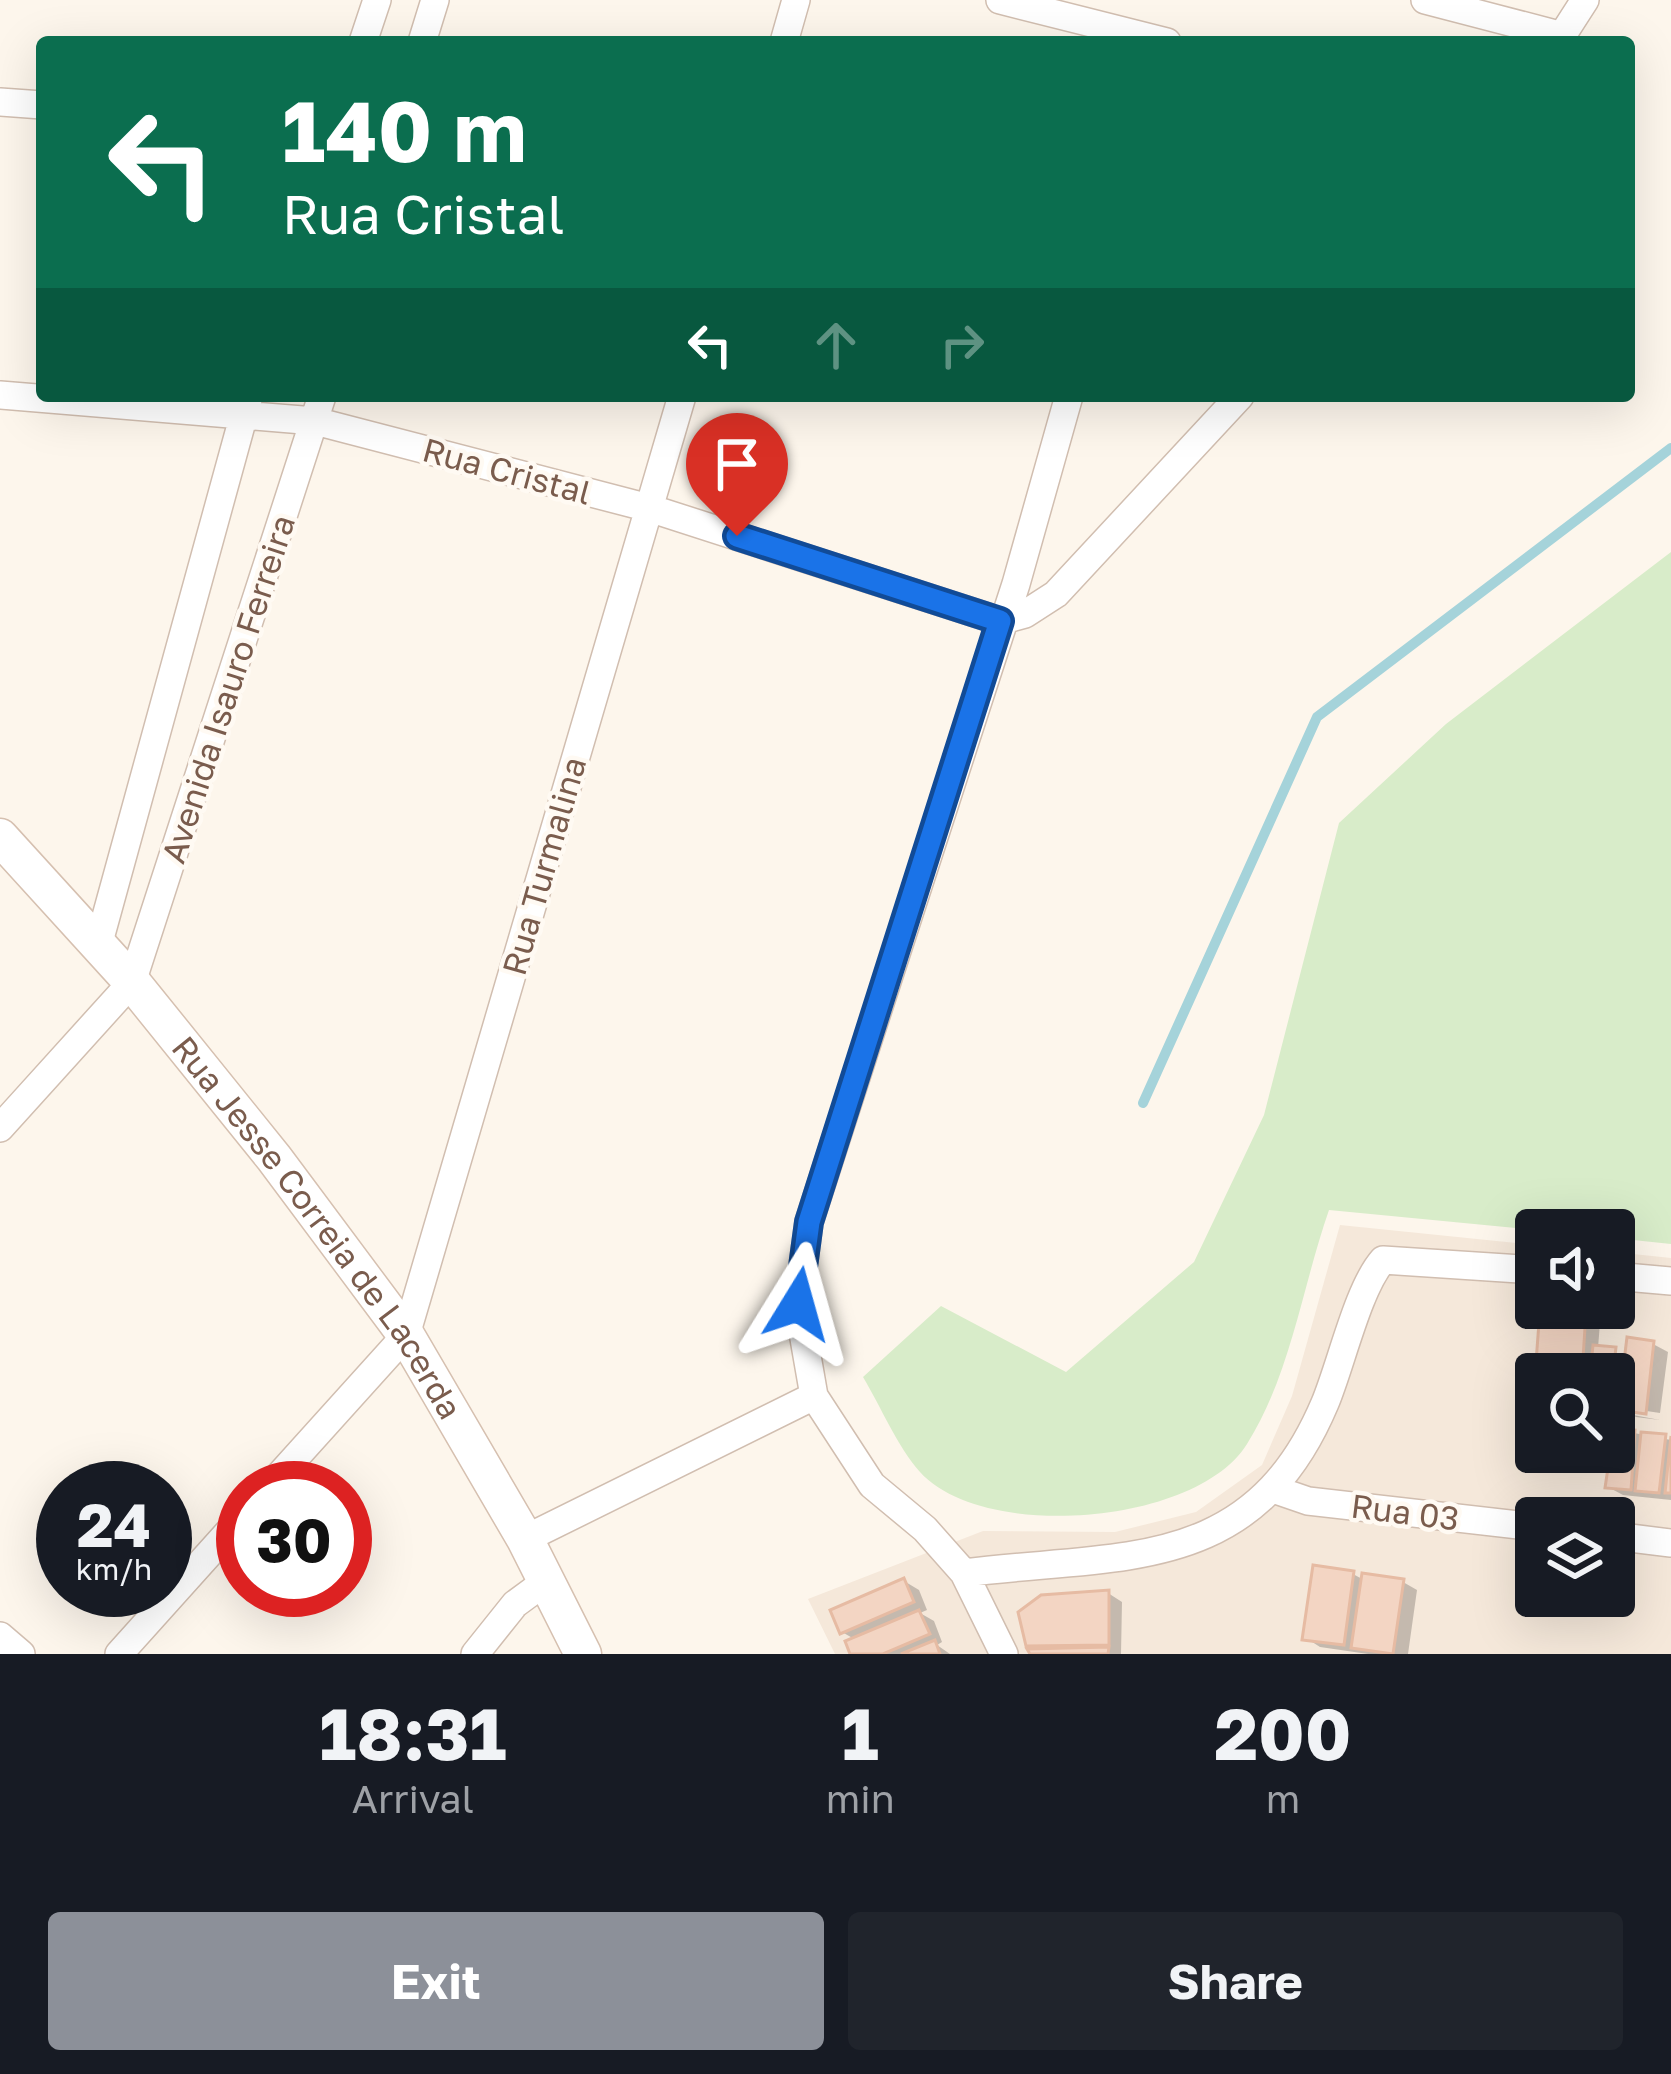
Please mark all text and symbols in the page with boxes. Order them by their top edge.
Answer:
text: 140 m [282,80,527,180]
icon: left [84,84,240,240]
text: Rua Cristal [282,181,565,246]
icon: left [677,312,743,378]
icon: ahead [803,312,869,378]
icon: right [929,312,995,378]
pin [686,413,788,536]
street label: Rua Cristal [419,429,596,512]
icon: arrive [704,431,770,497]
street label: Avenida Isauro Ferreira [153,510,302,868]
street label: Rua Turmalina [494,752,593,979]
street label: Rua Jesse Correia de Lacerda [164,1028,470,1425]
map controls [1515,1209,1635,1617]
button: sound [1515,1209,1635,1329]
position arrow [735,1241,861,1367]
button: search [1515,1353,1635,1473]
speed limit sign: 30 [216,1461,372,1617]
street label: Rua 03 [1349,1486,1461,1537]
text: 24 [77,1488,151,1560]
button: layers [1515,1497,1635,1617]
text: km/h [76,1551,152,1587]
text: 18:31 [319,1689,507,1776]
text: 1 [842,1689,879,1776]
text: 200 [1214,1689,1352,1776]
text: Arrival [352,1775,474,1822]
text: min [826,1775,895,1822]
text: m [1266,1775,1300,1822]
button: Exit [48,1912,824,2050]
button: Share [848,1912,1623,2050]

